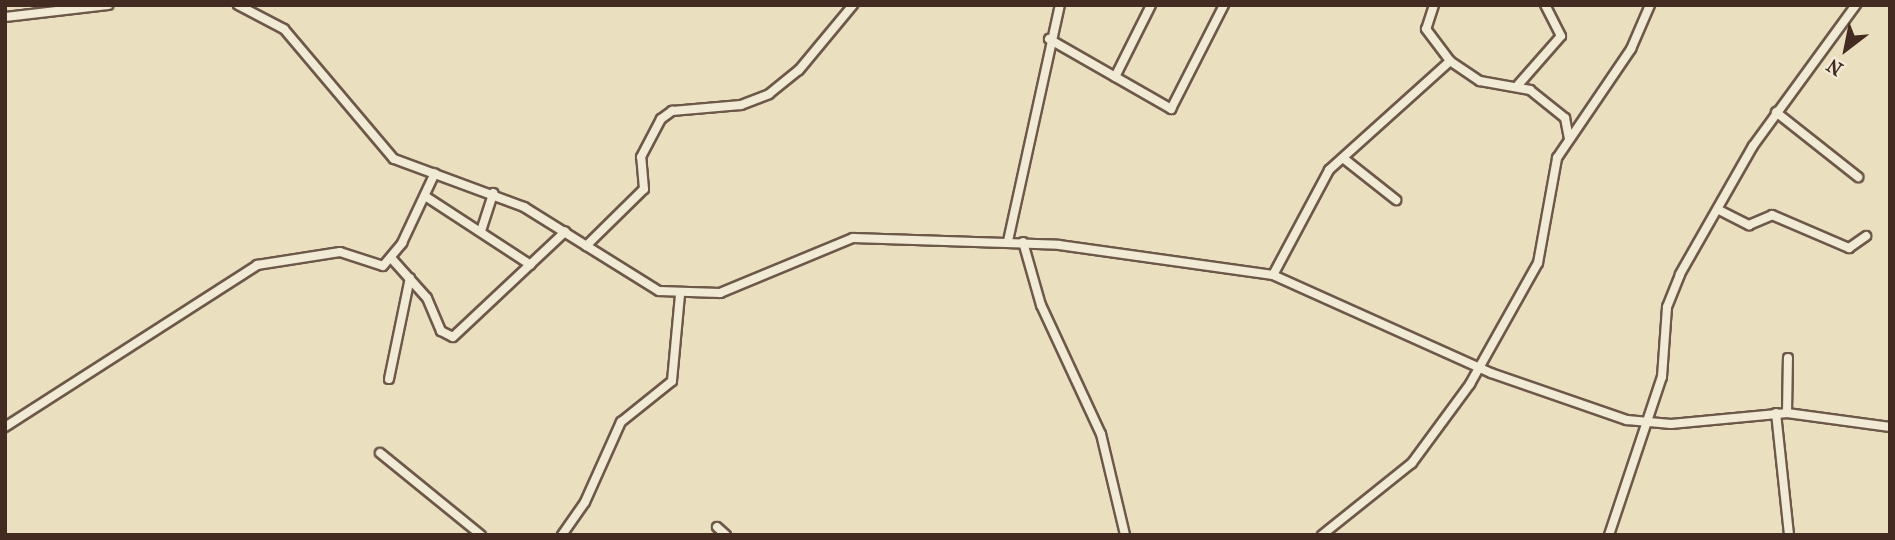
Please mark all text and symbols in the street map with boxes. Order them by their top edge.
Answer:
north arrow [1811,14,1881,84]
text: N [1823,54,1847,80]

